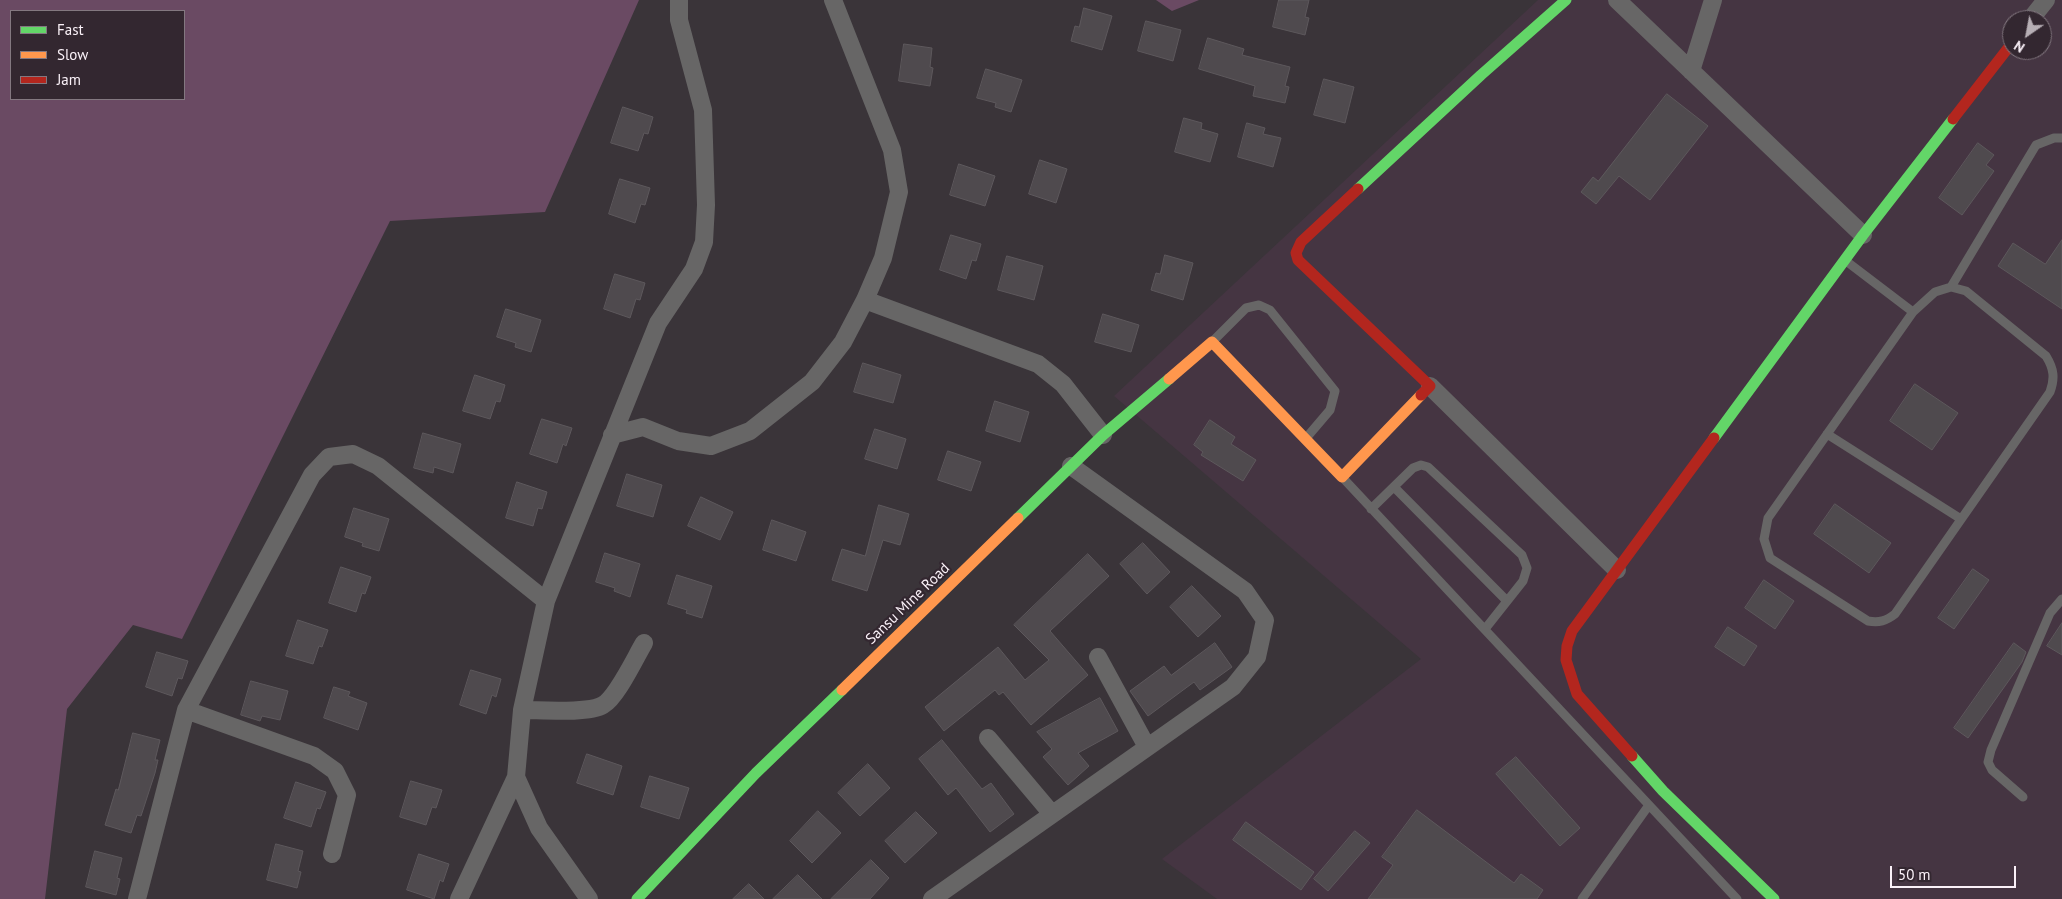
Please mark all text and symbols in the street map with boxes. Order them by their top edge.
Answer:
legend [10,10,185,100]
north arrow [2002,10,2052,60]
text: Fast [57,20,84,39]
text: N [2011,37,2028,57]
text: Slow [57,45,88,64]
text: Jam [57,70,81,89]
street label: Sansu Mine Road [862,559,954,649]
scale bar [1892,856,2018,888]
text: 50 m [1898,865,1931,884]

